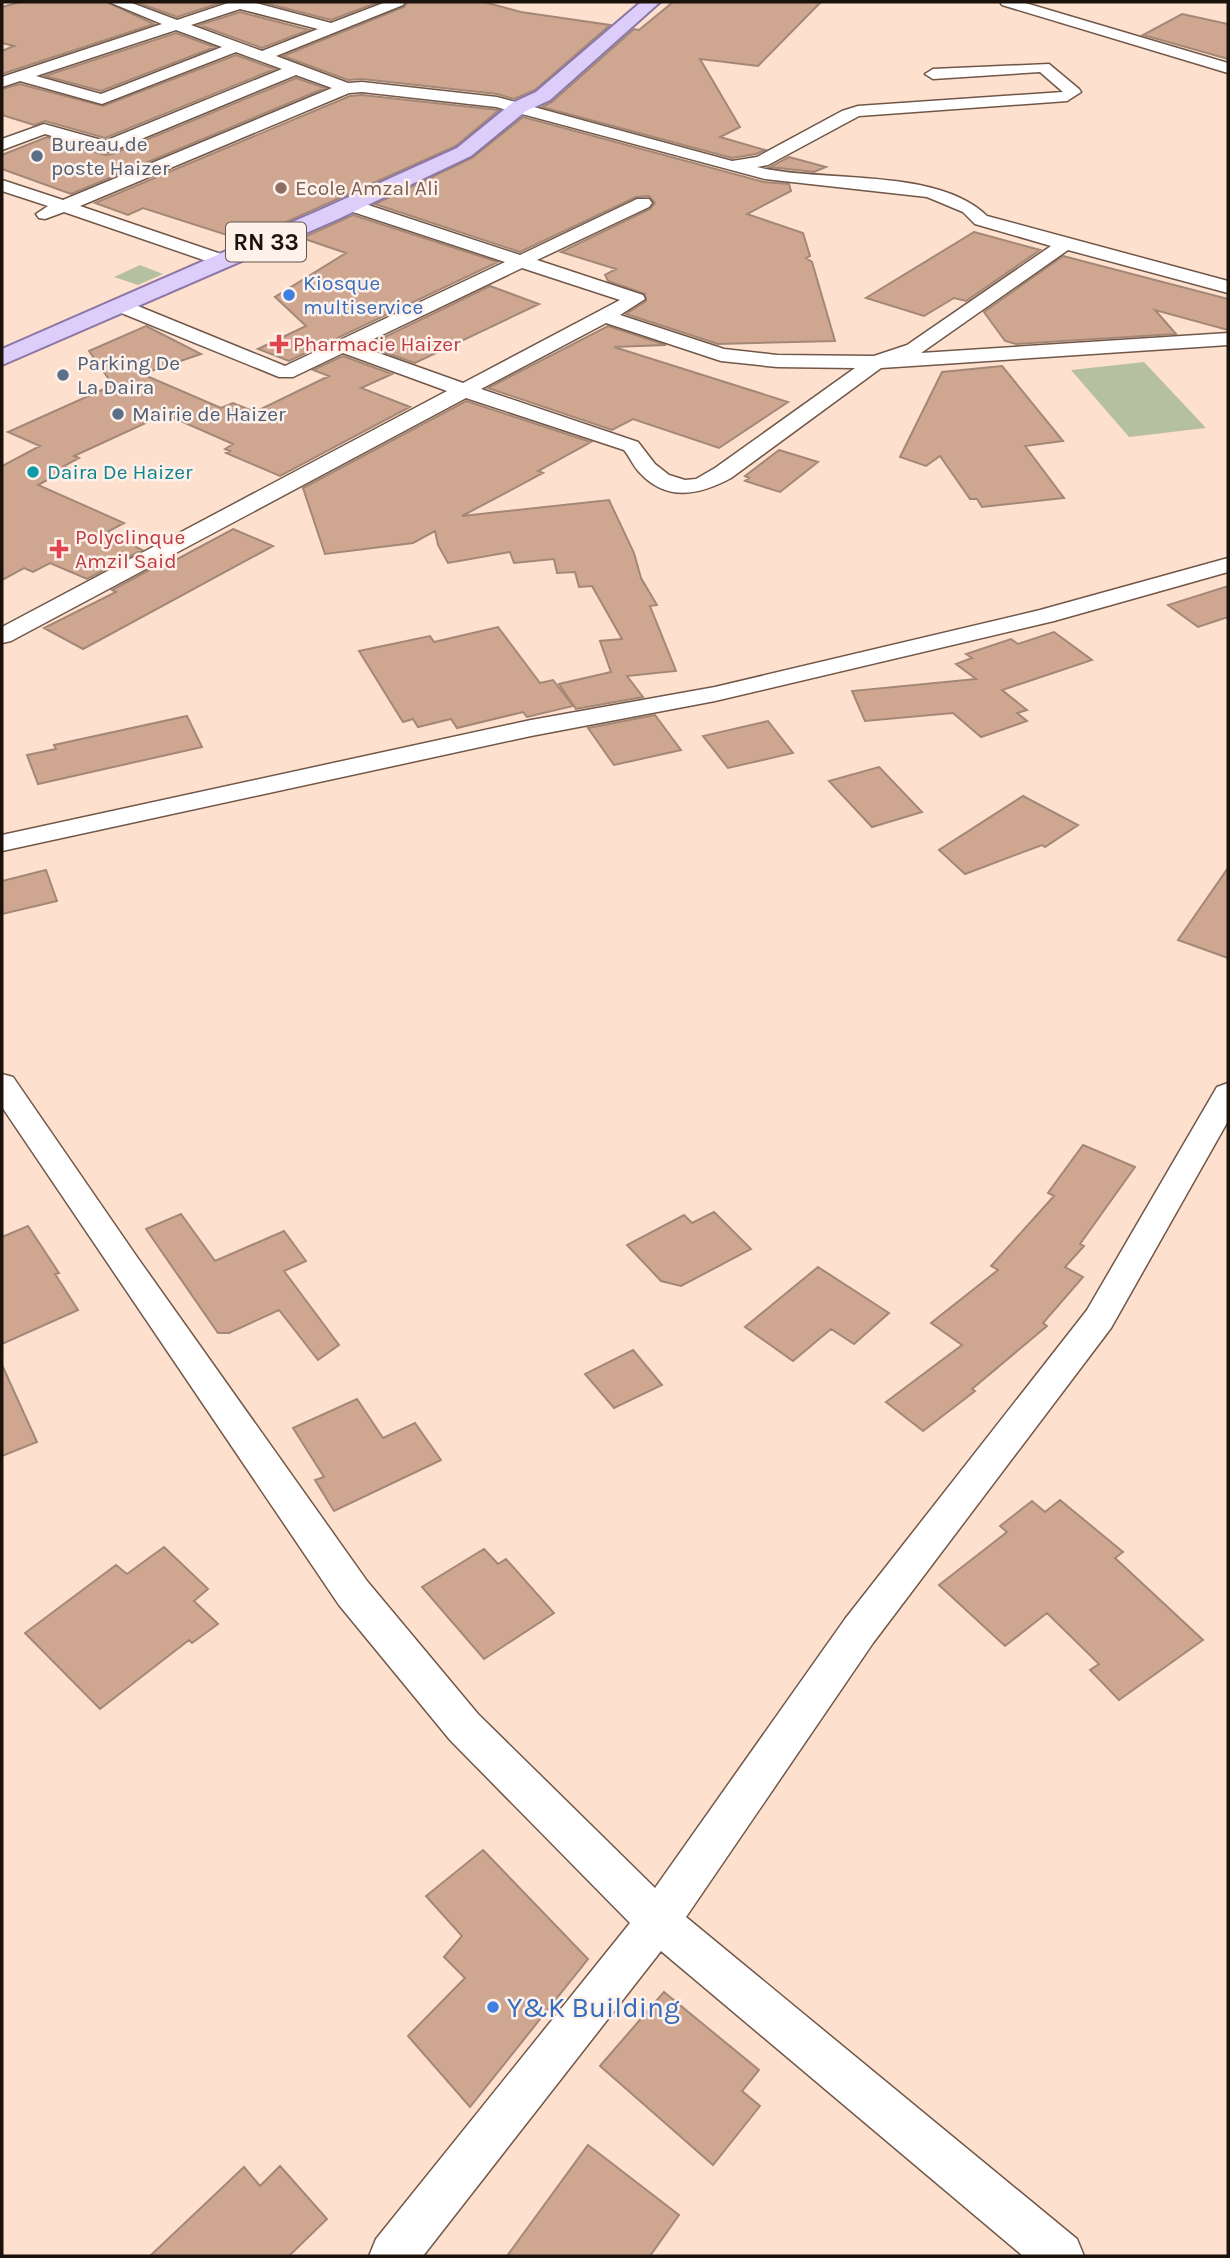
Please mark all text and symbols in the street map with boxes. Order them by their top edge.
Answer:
place label: Bureau de poste Haizer [51,132,170,180]
marker: Bureau de poste Haizer [29,148,45,164]
place label: Ecole Amzal Ali [295,176,439,200]
marker: Ecole Amzal Ali [273,180,289,196]
road number: RN 33 [226,222,306,262]
place label: Kiosque multiservice [303,271,423,319]
marker: Kiosque multiservice [281,287,297,303]
place label: Pharmacie Haizer [293,332,461,356]
marker: Pharmacie Haizer [271,336,287,352]
place label: Parking De La Daira [77,351,180,399]
marker: Parking De La Daira [55,367,71,383]
place label: Mairie de Haizer [132,402,286,426]
marker: Mairie de Haizer [110,406,126,422]
place label: Daira De Haizer [47,460,193,484]
marker: Daira De Haizer [25,464,41,480]
place label: Polyclinque Amzil Said [75,525,185,573]
marker: Polyclinque Amzil Said [49,539,69,559]
place label: Y&K Building [507,1991,680,2024]
marker: Y&K Building [485,1999,501,2015]

